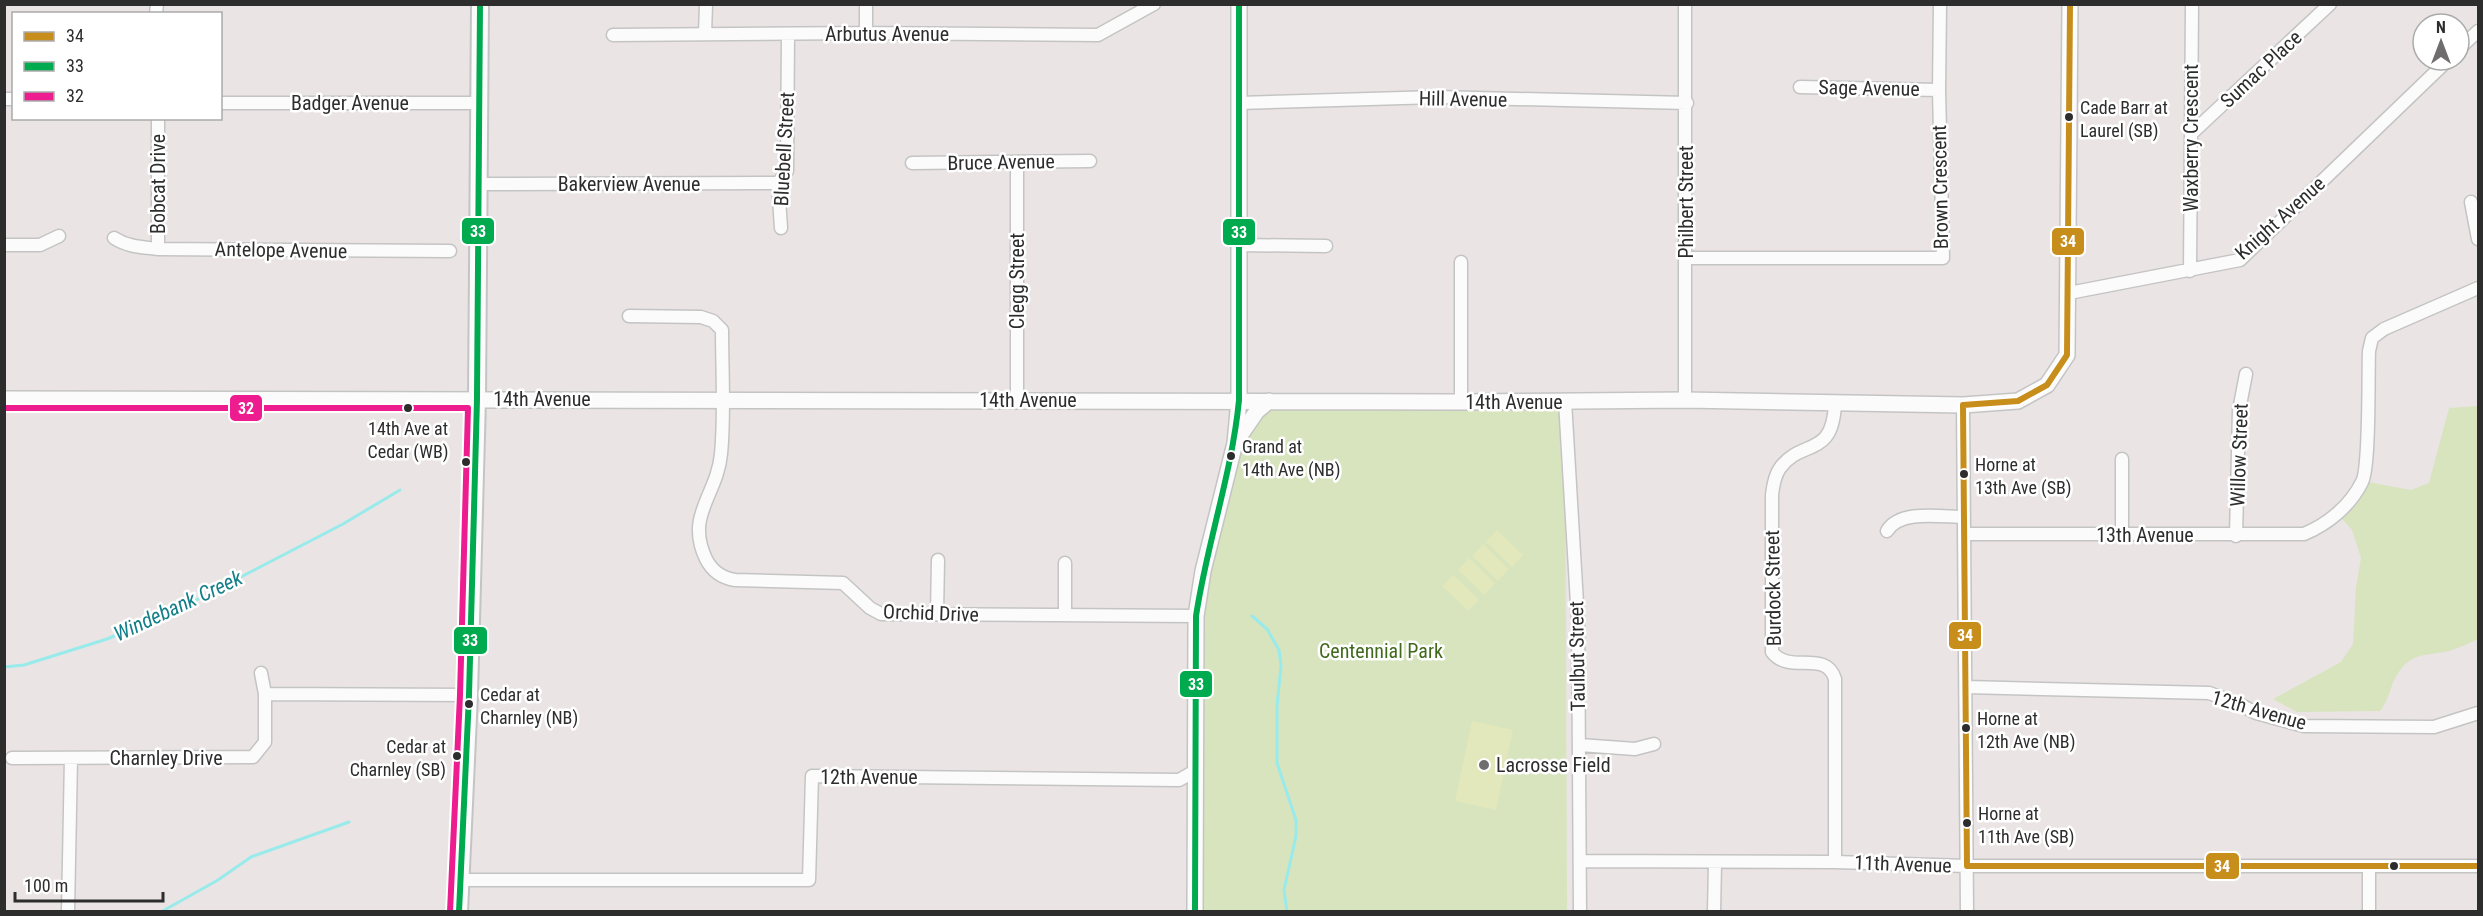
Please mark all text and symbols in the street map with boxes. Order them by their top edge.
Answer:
legend [12,12,222,120]
north arrow [2411,12,2471,72]
text: N [2436,18,2446,37]
street label: Arbutus Avenue [825,22,949,46]
text: 34 [66,25,84,46]
street label: Sumac Place [2215,25,2307,113]
text: 33 [66,55,84,76]
street label: Waxberry Crescent [2179,64,2203,212]
street label: Sage Avenue [1818,75,1920,101]
text: 32 [66,85,84,106]
street label: Hill Avenue [1419,86,1507,112]
street label: Badger Avenue [291,91,409,115]
street label: Bluebell Street [769,91,799,207]
place label: Cade Barr at Laurel (SB) [2080,97,2168,142]
marker: Cade Barr at Laurel (SB) [2063,111,2075,123]
street label: Brown Crescent [1927,125,1953,249]
street label: Bobcat Drive [146,134,170,234]
street label: Philbert Street [1674,145,1698,259]
street label: Bruce Avenue [947,149,1055,175]
street label: Knight Avenue [2230,171,2330,265]
street label: Bakerview Avenue [558,172,700,196]
line badge: 33 [461,217,495,245]
line badge: 33 [1222,218,1256,246]
text: 33 [470,222,486,241]
text: 33 [1231,223,1247,242]
line badge: 34 [2051,227,2085,256]
text: 34 [2060,232,2076,251]
street label: Clegg Street [1005,233,1029,329]
street label: Antelope Avenue [215,237,347,263]
street label: 14th Avenue [493,387,591,411]
street label: 14th Avenue [979,388,1077,412]
street label: 14th Avenue [1465,390,1563,414]
line badge: 32 [229,394,263,422]
text: 32 [238,399,254,418]
marker: 14th Ave at Cedar (WB) [402,402,414,414]
street label: Willow Street [2225,403,2253,507]
place label: 14th Ave at Cedar (WB) [368,418,448,463]
place label: Grand at 14th Ave (NB) [1242,436,1340,481]
marker: Grand at 14th Ave (NB) [1225,450,1237,462]
place label: Horne at 13th Ave (SB) [1975,454,2072,499]
unlabelled marker [460,456,472,468]
marker: Horne at 13th Ave (SB) [1958,468,1970,480]
street label: 13th Avenue [2096,523,2194,547]
street label: Burdock Street [1760,530,1786,646]
water label: Windebank Creek [110,565,247,646]
street label: Orchid Drive [883,599,979,627]
street label: Taulbut Street [1564,601,1590,711]
line badge: 34 [1948,621,1982,650]
line badge: 33 [453,626,488,655]
text: 34 [1957,626,1973,645]
text: 33 [462,631,478,650]
park label: Centennial Park [1319,639,1443,663]
line badge: 33 [1179,670,1213,698]
text: 33 [1188,675,1204,694]
place label: Cedar at Charnley (NB) [480,684,578,729]
street label: 12th Avenue [2209,685,2309,735]
marker: Cedar at Charnley (NB) [463,698,475,710]
place label: Horne at 12th Ave (NB) [1977,708,2075,753]
marker: Horne at 12th Ave (NB) [1960,722,1972,734]
place label: Cedar at Charnley (SB) [350,736,446,781]
street label: Charnley Drive [109,746,223,770]
marker: Cedar at Charnley (SB) [451,750,463,762]
place label: Lacrosse Field [1496,753,1611,777]
marker: Lacrosse Field [1477,758,1491,772]
street label: 12th Avenue [820,765,918,789]
place label: Horne at 11th Ave (SB) [1978,803,2075,848]
marker: Horne at 11th Ave (SB) [1961,817,1973,829]
street label: 11th Avenue [1854,850,1952,878]
line badge: 34 [2205,852,2240,880]
text: 34 [2214,857,2230,876]
unlabelled marker [2388,860,2400,872]
scale bar [15,865,164,903]
text: 100 m [24,875,68,896]

